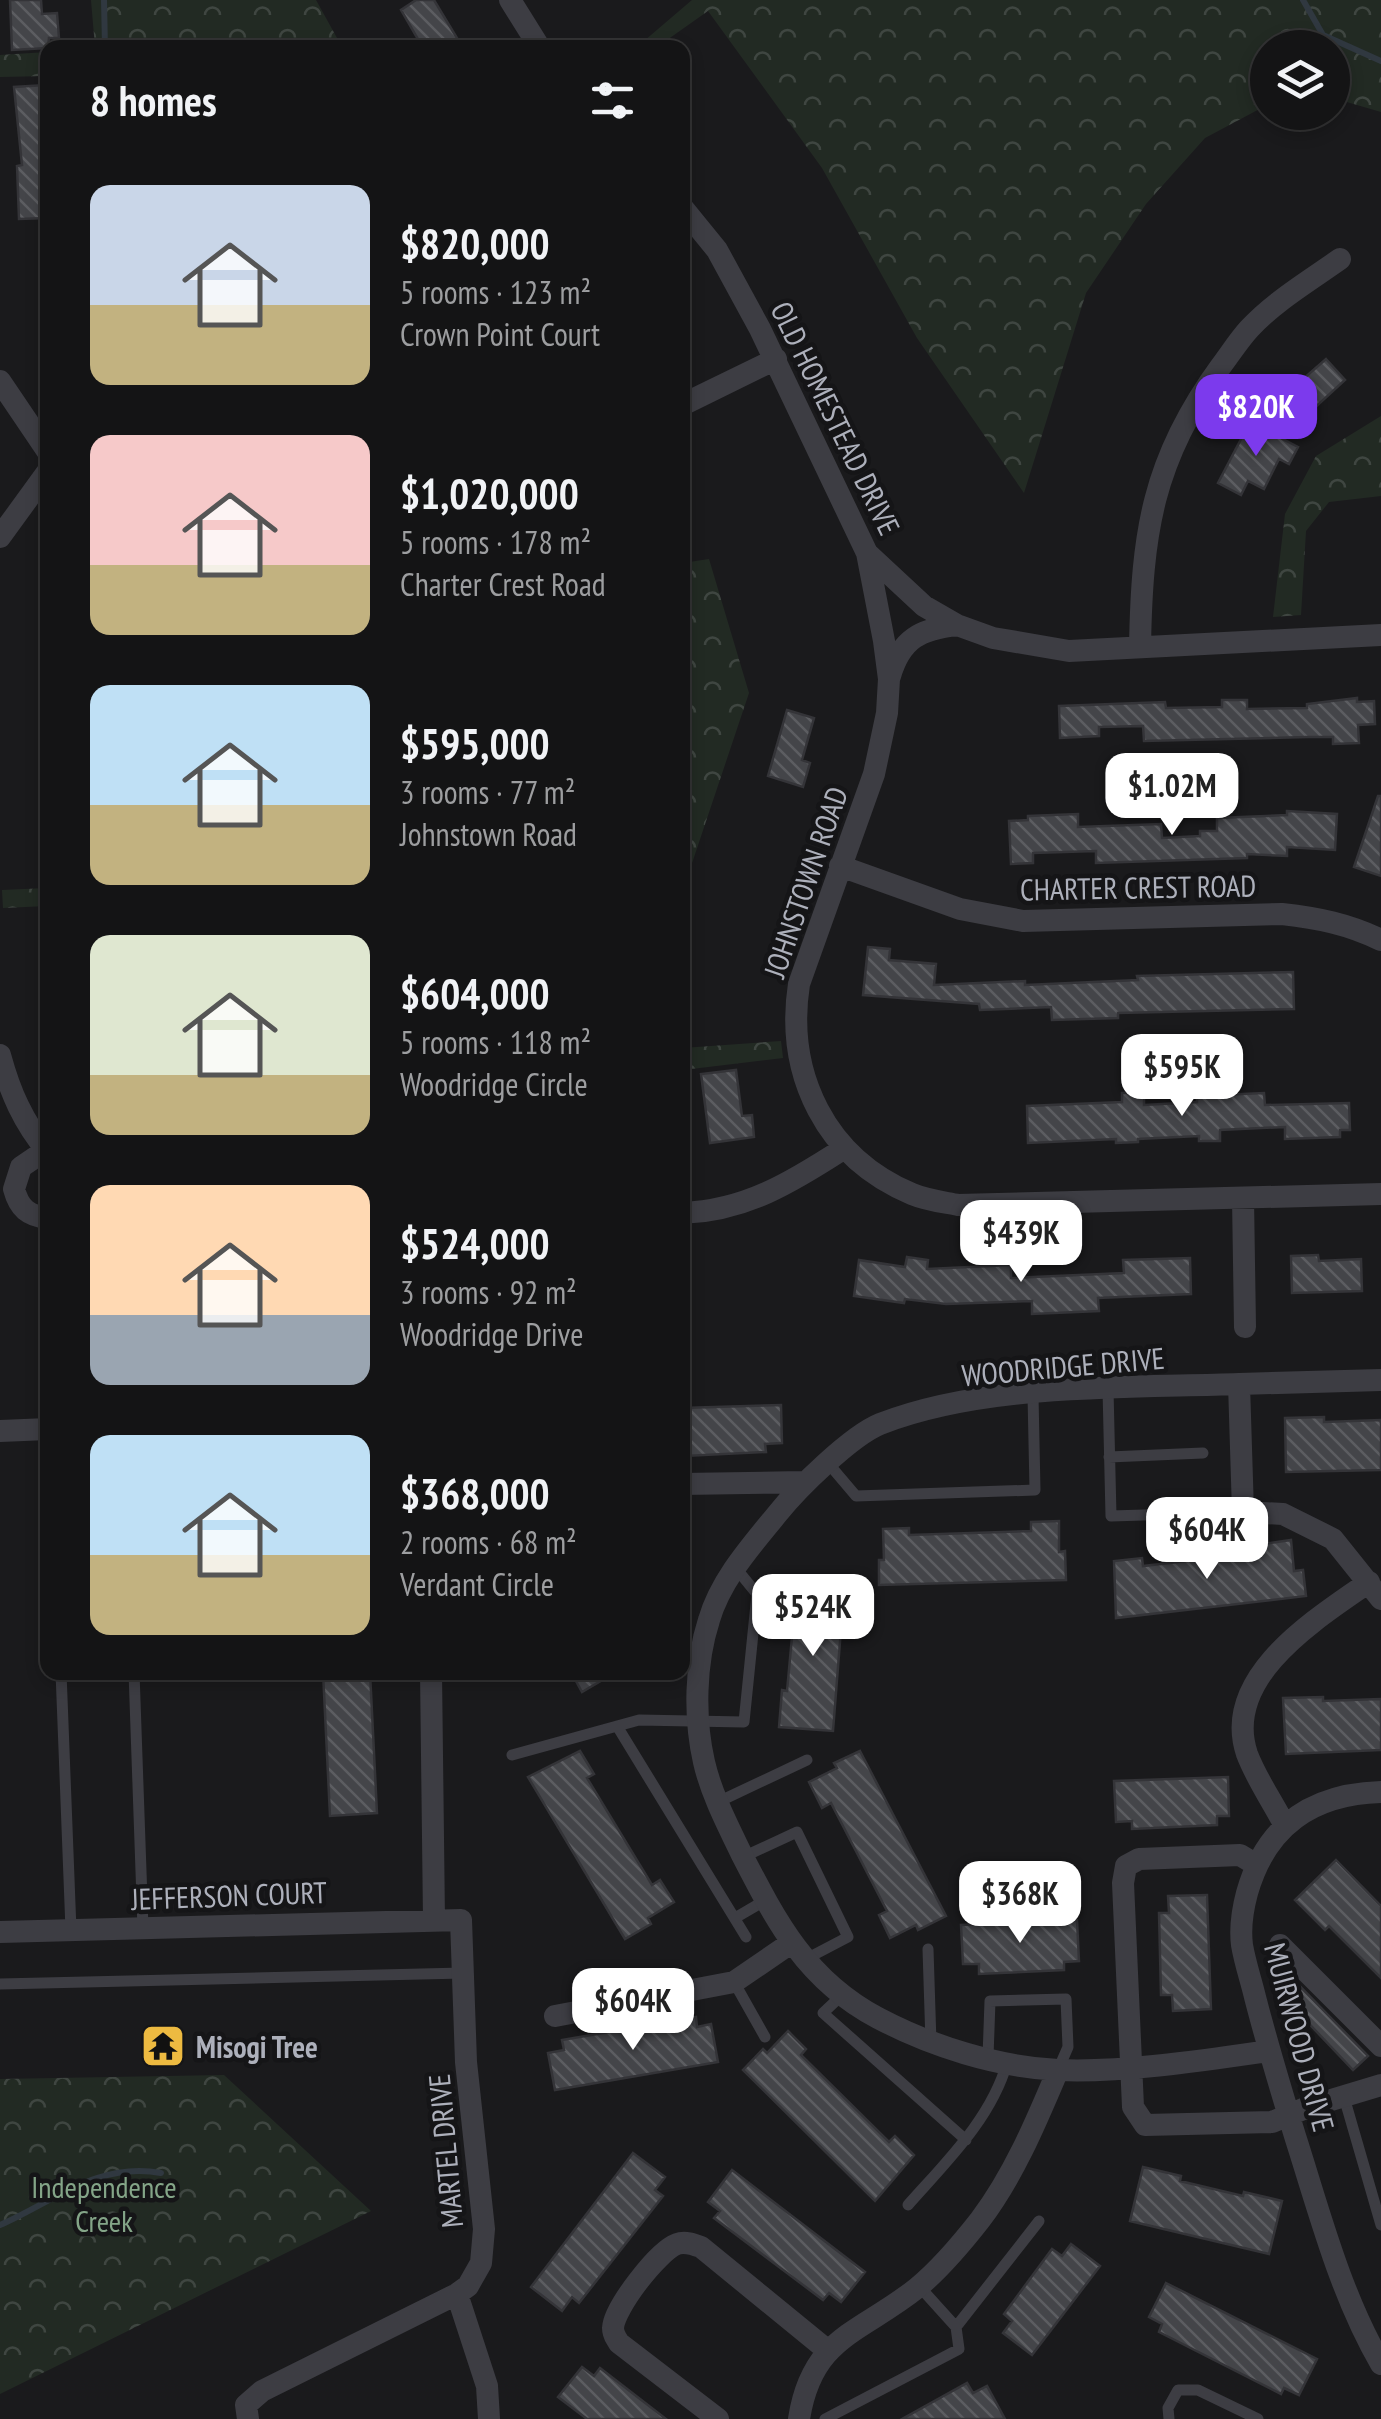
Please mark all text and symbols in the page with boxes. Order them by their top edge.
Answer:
map controls [1250,30,1350,130]
button: layers [1250,30,1350,130]
text: 8 homes [90,73,217,128]
icon: filters [585,73,640,128]
text: $820,000 [400,216,550,271]
icon: home [170,225,290,345]
text: 5 rooms · 123 m² [400,271,591,313]
street label: OLD HOMESTEAD DRIVE [763,295,909,541]
text: Crown Point Court [400,313,600,355]
pin: $820K [1186,374,1326,459]
text: $820K [1217,385,1295,427]
text: $1,020,000 [400,466,579,521]
icon: home [170,475,290,595]
text: 5 rooms · 178 m² [400,521,591,563]
text: Charter Crest Road [400,563,606,605]
text: $595,000 [400,716,550,771]
icon: home [170,725,290,845]
pin: $1.02M [1091,753,1253,838]
text: $1.02M [1127,764,1217,806]
text: 3 rooms · 77 m² [400,771,575,813]
street label: JOHNSTOWN ROAD [754,782,856,983]
text: Johnstown Road [400,813,577,855]
street label: CHARTER CREST ROAD [1020,865,1256,909]
text: $604,000 [400,966,550,1021]
icon: home [170,975,290,1095]
text: 5 rooms · 118 m² [400,1021,591,1063]
pin: $595K [1112,1034,1252,1119]
text: $595K [1143,1045,1221,1087]
text: Woodridge Circle [400,1063,588,1105]
pin: $439K [951,1200,1091,1285]
text: $439K [982,1211,1060,1253]
text: $524,000 [400,1216,550,1271]
icon: home [170,1225,290,1345]
text: 3 rooms · 92 m² [400,1271,577,1313]
text: Woodridge Drive [400,1313,583,1355]
street label: WOODRIDGE DRIVE [960,1338,1166,1394]
text: $368,000 [400,1466,550,1521]
icon: home [170,1475,290,1595]
pin: $604K [1137,1497,1277,1582]
text: $604K [1168,1508,1246,1550]
text: 2 rooms · 68 m² [400,1521,577,1563]
text: Verdant Circle [400,1563,554,1605]
pin: $524K [743,1574,883,1659]
text: $524K [774,1585,852,1627]
pin: $368K [950,1861,1090,1946]
street label: JEFFERSON COURT [130,1872,327,1918]
text: $368K [981,1872,1059,1914]
street label: MUIRWOOD DRIVE [1256,1938,1344,2136]
pin: $604K [563,1968,703,2053]
text: $604K [594,1979,672,2021]
temple icon: Misogi Tree [140,2023,186,2069]
place label: Misogi Tree [196,2027,318,2066]
street label: MARTEL DRIVE [419,2072,471,2230]
park label: Independence Creek [31,2167,177,2240]

